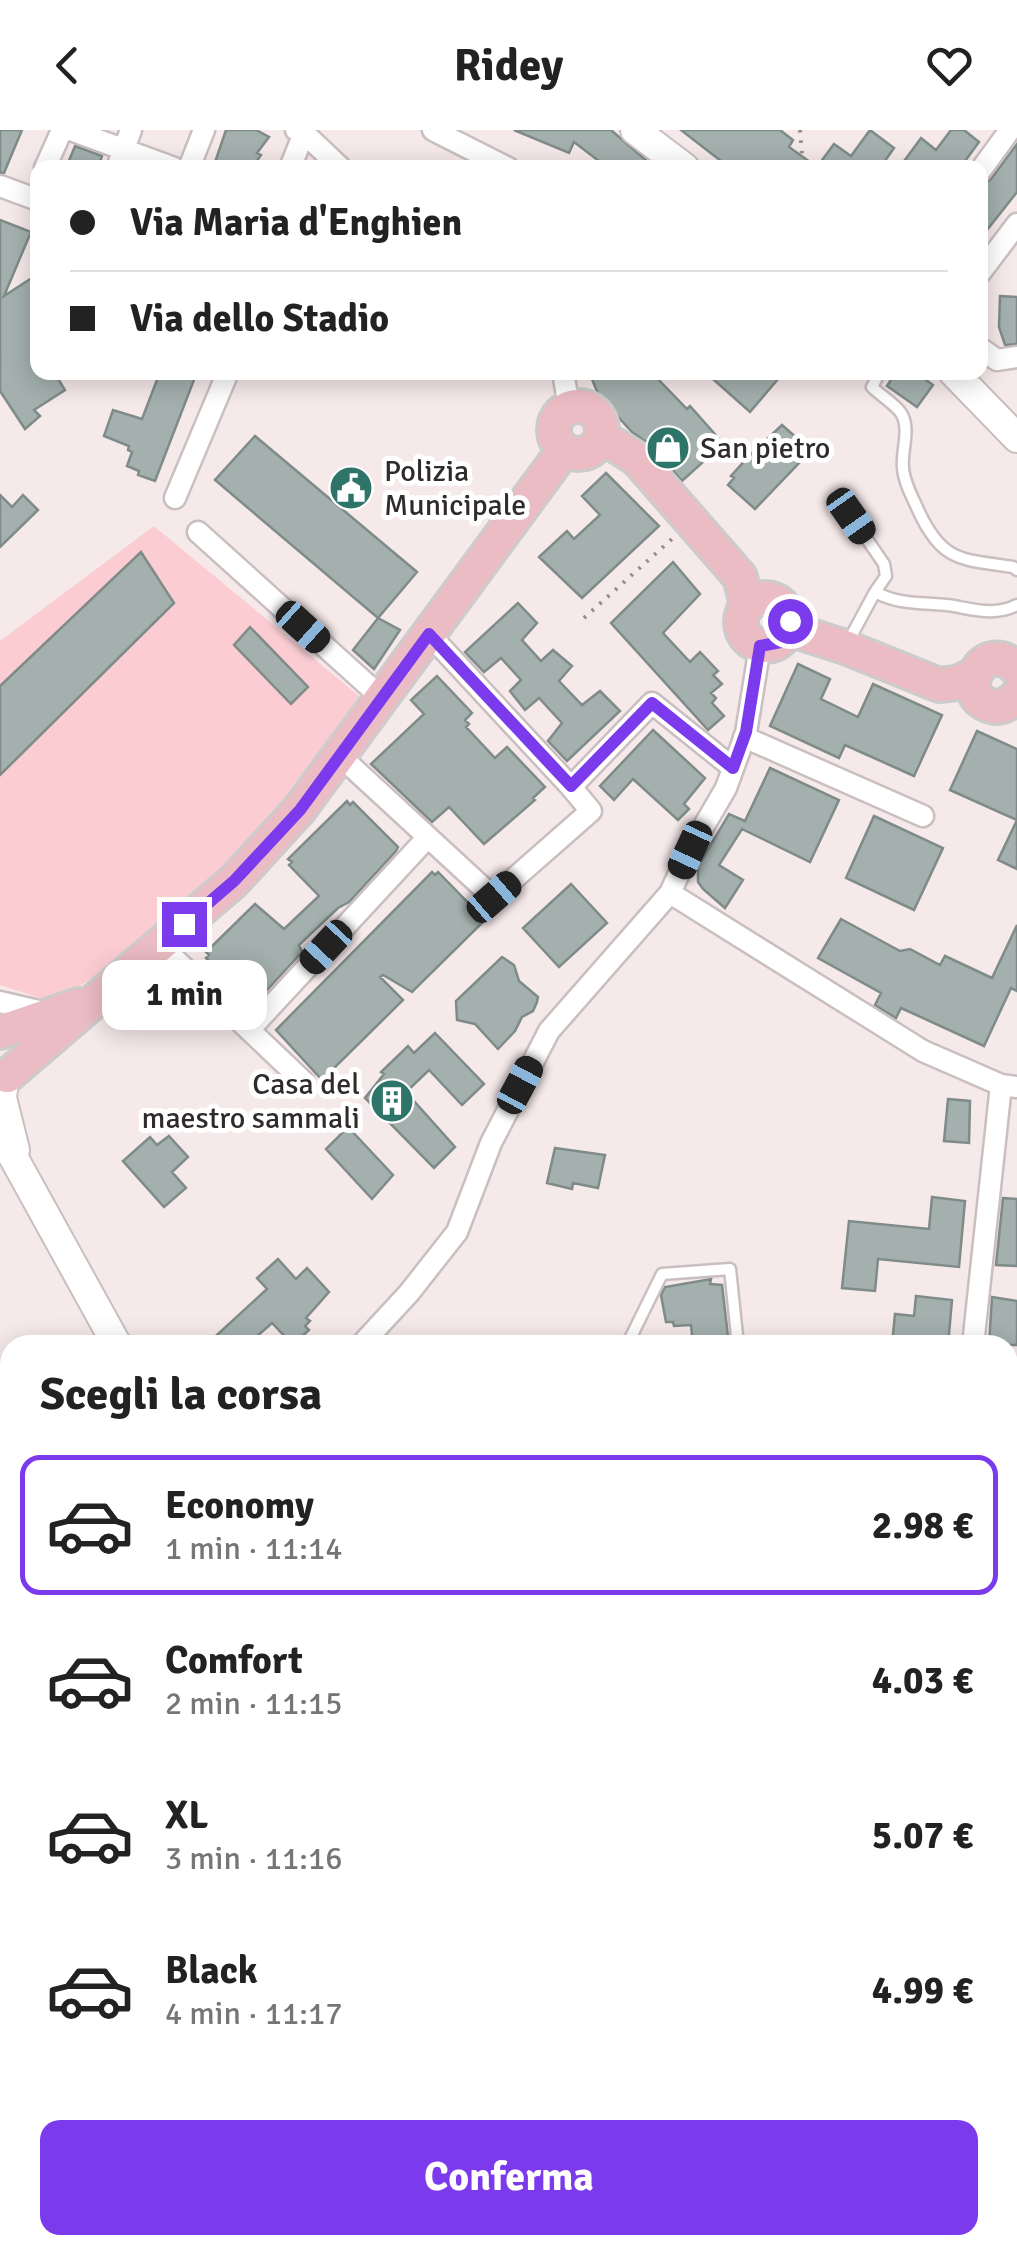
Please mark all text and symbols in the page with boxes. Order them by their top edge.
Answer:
icon: back [40,38,95,93]
text: Ridey [454,38,563,93]
icon: heart [922,38,977,93]
text: Via Maria d'Enghien [130,199,462,246]
text: Via dello Stadio [130,295,389,342]
shop icon: San pietro [645,425,691,471]
place label: San pietro [700,430,830,467]
place label: Polizia Municipale [384,453,526,524]
public building icon: Polizia Municipale [328,465,374,511]
car [822,483,880,549]
car [271,596,335,658]
route start [768,599,813,644]
car [664,816,716,884]
car [462,866,526,928]
route end [162,902,207,947]
car [295,915,357,979]
callout: 1 min [101,959,266,1029]
text: 1 min [146,975,223,1014]
car [493,1051,547,1119]
place label: Casa del maestro sammali [142,1066,360,1137]
building icon: Casa del maestro sammali [369,1078,415,1124]
text: Scegli la corsa [40,1367,322,1422]
icon: car [45,1480,135,1570]
text: Economy [165,1482,314,1529]
text: 2.98 € [872,1502,973,1549]
text: 1 min · 11:14 [165,1529,343,1568]
icon: car [45,1635,135,1725]
text: Comfort [165,1637,303,1684]
text: 4.03 € [872,1657,973,1704]
text: 2 min · 11:15 [165,1684,343,1723]
icon: car [45,1790,135,1880]
text: XL [165,1792,208,1839]
text: 5.07 € [872,1812,973,1859]
text: 3 min · 11:16 [165,1839,343,1878]
icon: car [45,1945,135,2035]
text: Black [165,1947,258,1994]
text: 4.99 € [872,1967,973,2014]
text: 4 min · 11:17 [165,1994,343,2033]
button: Conferma [40,2120,978,2235]

